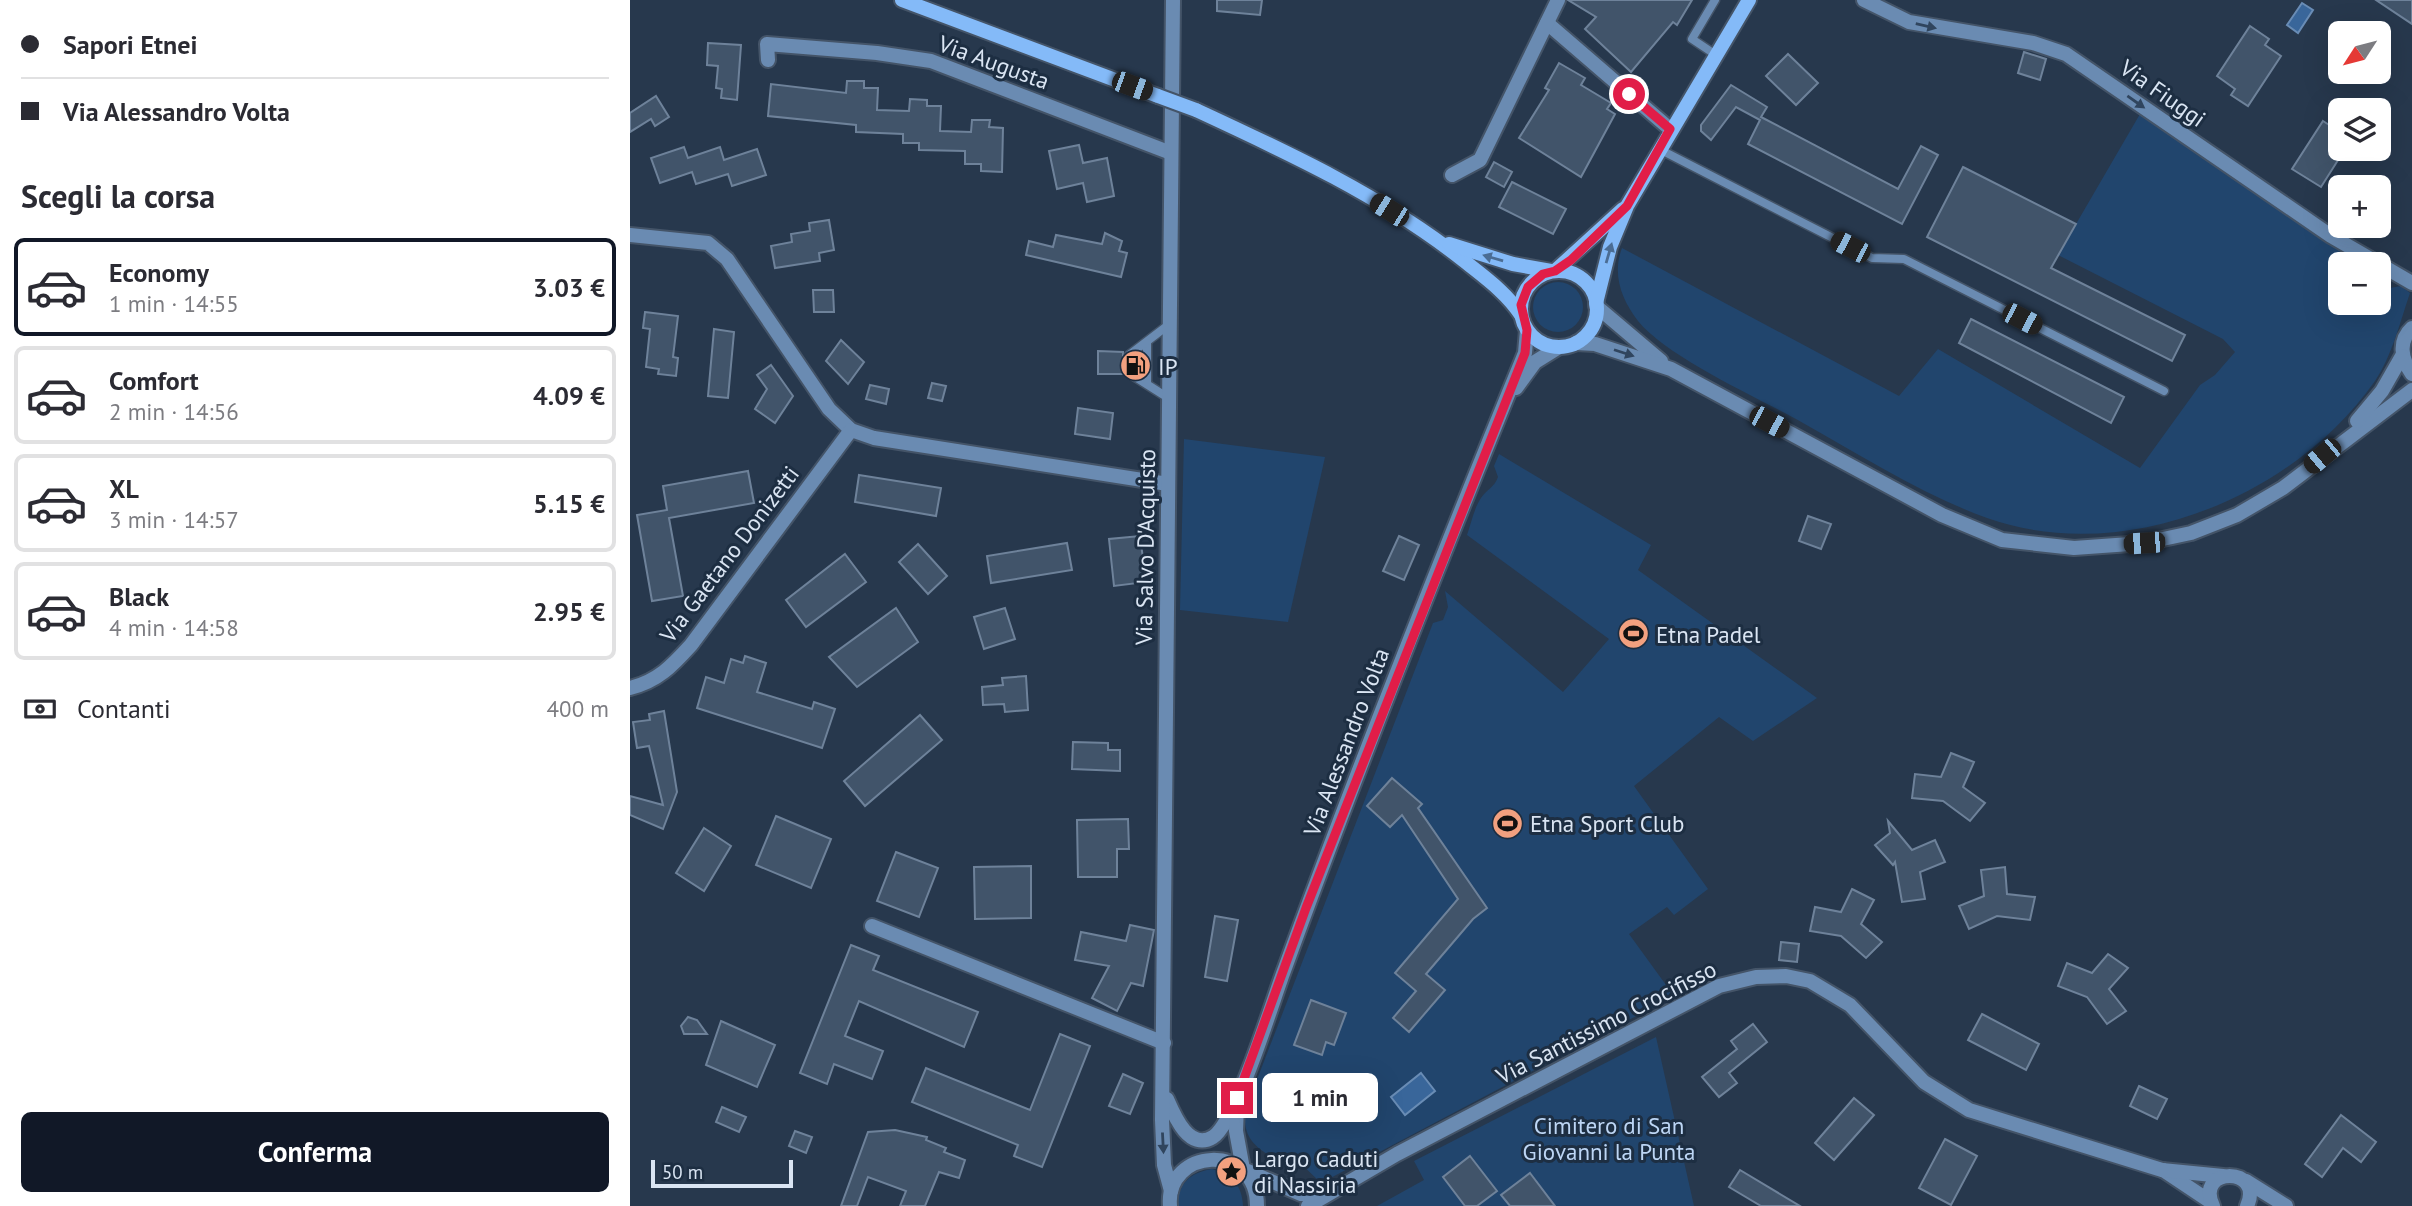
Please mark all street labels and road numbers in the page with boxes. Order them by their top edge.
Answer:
street label: Via Augusta [934,28,1053,95]
street label: Via Fiuggi [2114,52,2212,133]
street label: Via Salvo D'Acquisto [1129,449,1161,646]
street label: Via Gaetano Donizetti [653,460,805,649]
street label: Via Alessandro Volta [1296,644,1395,841]
street label: Via Santissimo Crocifisso [1490,954,1721,1091]

